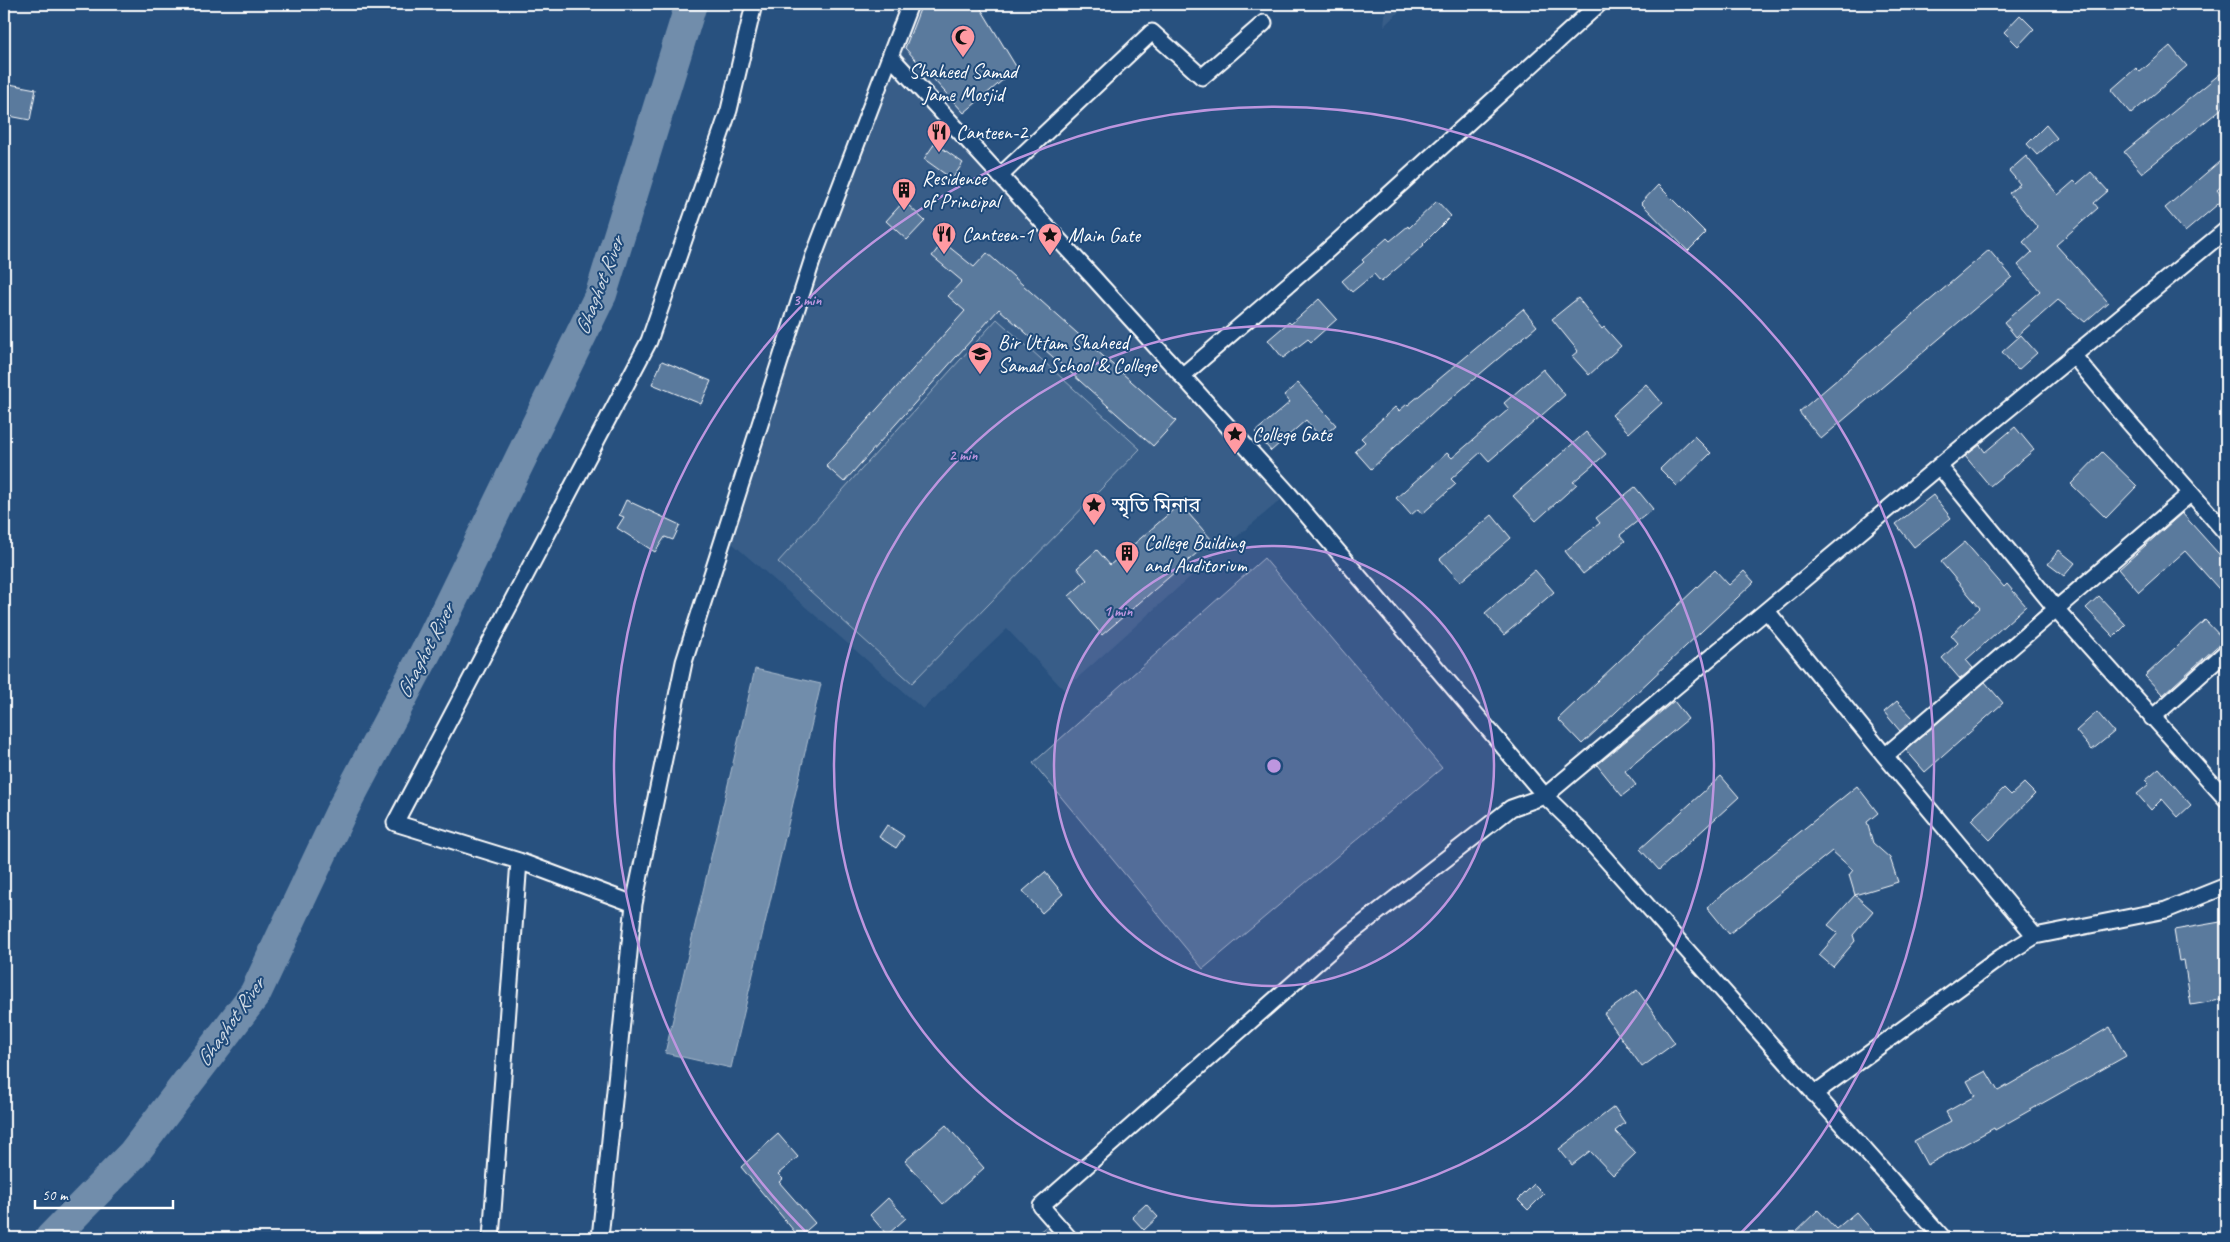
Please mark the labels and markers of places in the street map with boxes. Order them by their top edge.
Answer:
mosque icon: Shaheed Samad Jame Mosjid [950,24,976,58]
place label: Shaheed Samad Jame Mosjid [909,59,1020,107]
restaurant icon: Canteen-2 [926,119,952,153]
place label: Canteen-2 [956,120,1029,145]
place label: Residence of Principal [922,166,1003,214]
building icon: Residence of Principal [891,177,917,211]
restaurant icon: Canteen-1 [931,221,957,255]
place label: Canteen-1 [962,222,1034,247]
place icon: Main Gate [1037,222,1063,256]
place label: Main Gate [1068,223,1142,248]
place label: Bir Uttam Shaheed Samad School & College [998,330,1158,378]
school or university icon: Bir Uttam Shaheed Samad School & College [967,341,993,375]
place icon: College Gate [1222,421,1248,455]
place label: College Gate [1252,422,1333,447]
place icon: স্মৃতি মিনার [1081,492,1107,526]
place label: স্মৃতি মিনার [1111,493,1202,519]
place label: College Building and Auditorium [1144,530,1247,578]
building icon: College Building and Auditorium [1114,540,1140,574]
centre of rings [1265,757,1283,775]

